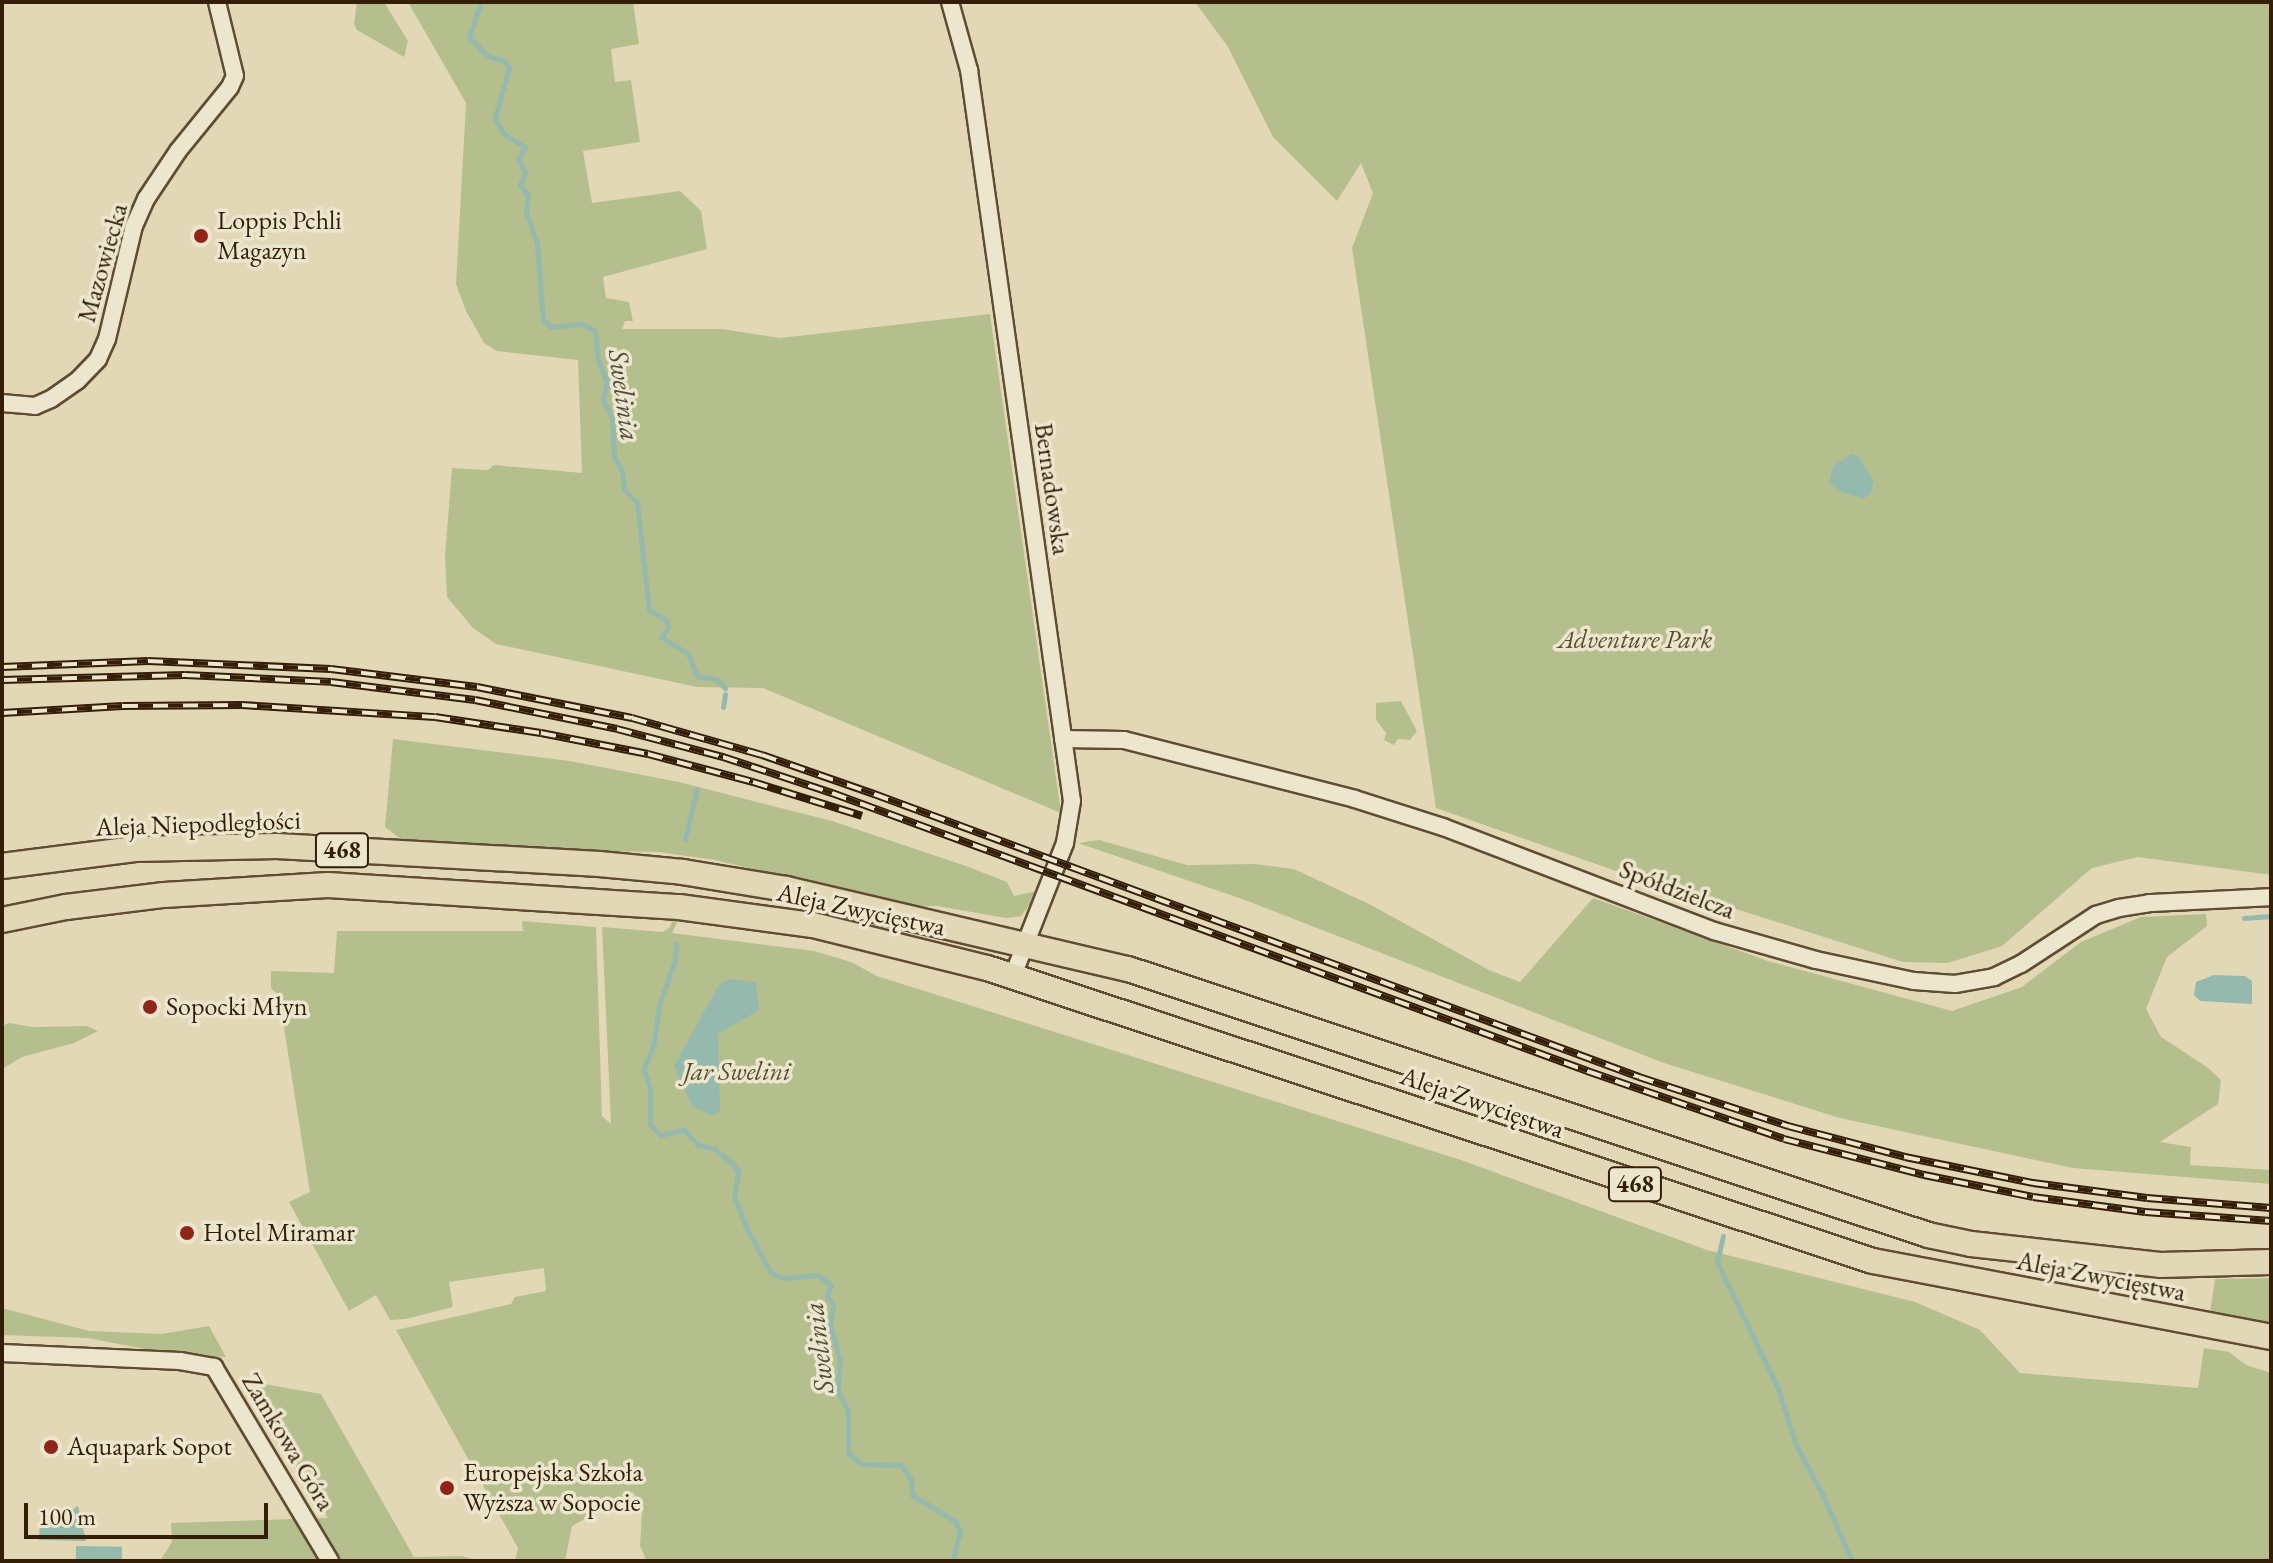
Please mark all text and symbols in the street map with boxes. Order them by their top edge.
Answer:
street label: Mazowiecka [71,200,135,326]
place label: Loppis Pchli Magazyn [217,205,342,266]
marker: Loppis Pchli Magazyn [192,227,210,245]
water label: Swelinia [602,347,648,443]
street label: Bernadowska [1027,421,1077,557]
park label: Adventure Park [1558,624,1712,656]
street label: Aleja Niepodległości [95,805,301,843]
road number: 468 [314,830,370,870]
street label: Spółdzielcza [1615,854,1739,926]
street label: Aleja Zwycięstwa [774,877,948,943]
place label: Sopocki Młyn [166,991,307,1023]
marker: Sopocki Młyn [141,998,159,1016]
park label: Jar Swelini [683,1056,791,1088]
street label: Aleja Zwycięstwa [1396,1060,1568,1146]
road number: 468 [1607,1164,1663,1204]
place label: Hotel Miramar [203,1217,355,1249]
marker: Hotel Miramar [178,1224,196,1242]
street label: Aleja Zwycięstwa [2014,1245,2188,1309]
water label: Swelinia [796,1300,840,1396]
street label: Zamkowa Góra [235,1368,341,1516]
place label: Aquapark Sopot [67,1431,232,1463]
marker: Aquapark Sopot [42,1438,60,1456]
place label: Europejska Szkoła Wyższa w Sopocie [463,1457,643,1518]
marker: Europejska Szkoła Wyższa w Sopocie [438,1479,456,1497]
scale bar [28,1487,272,1537]
text: 100 m [38,1501,96,1532]

